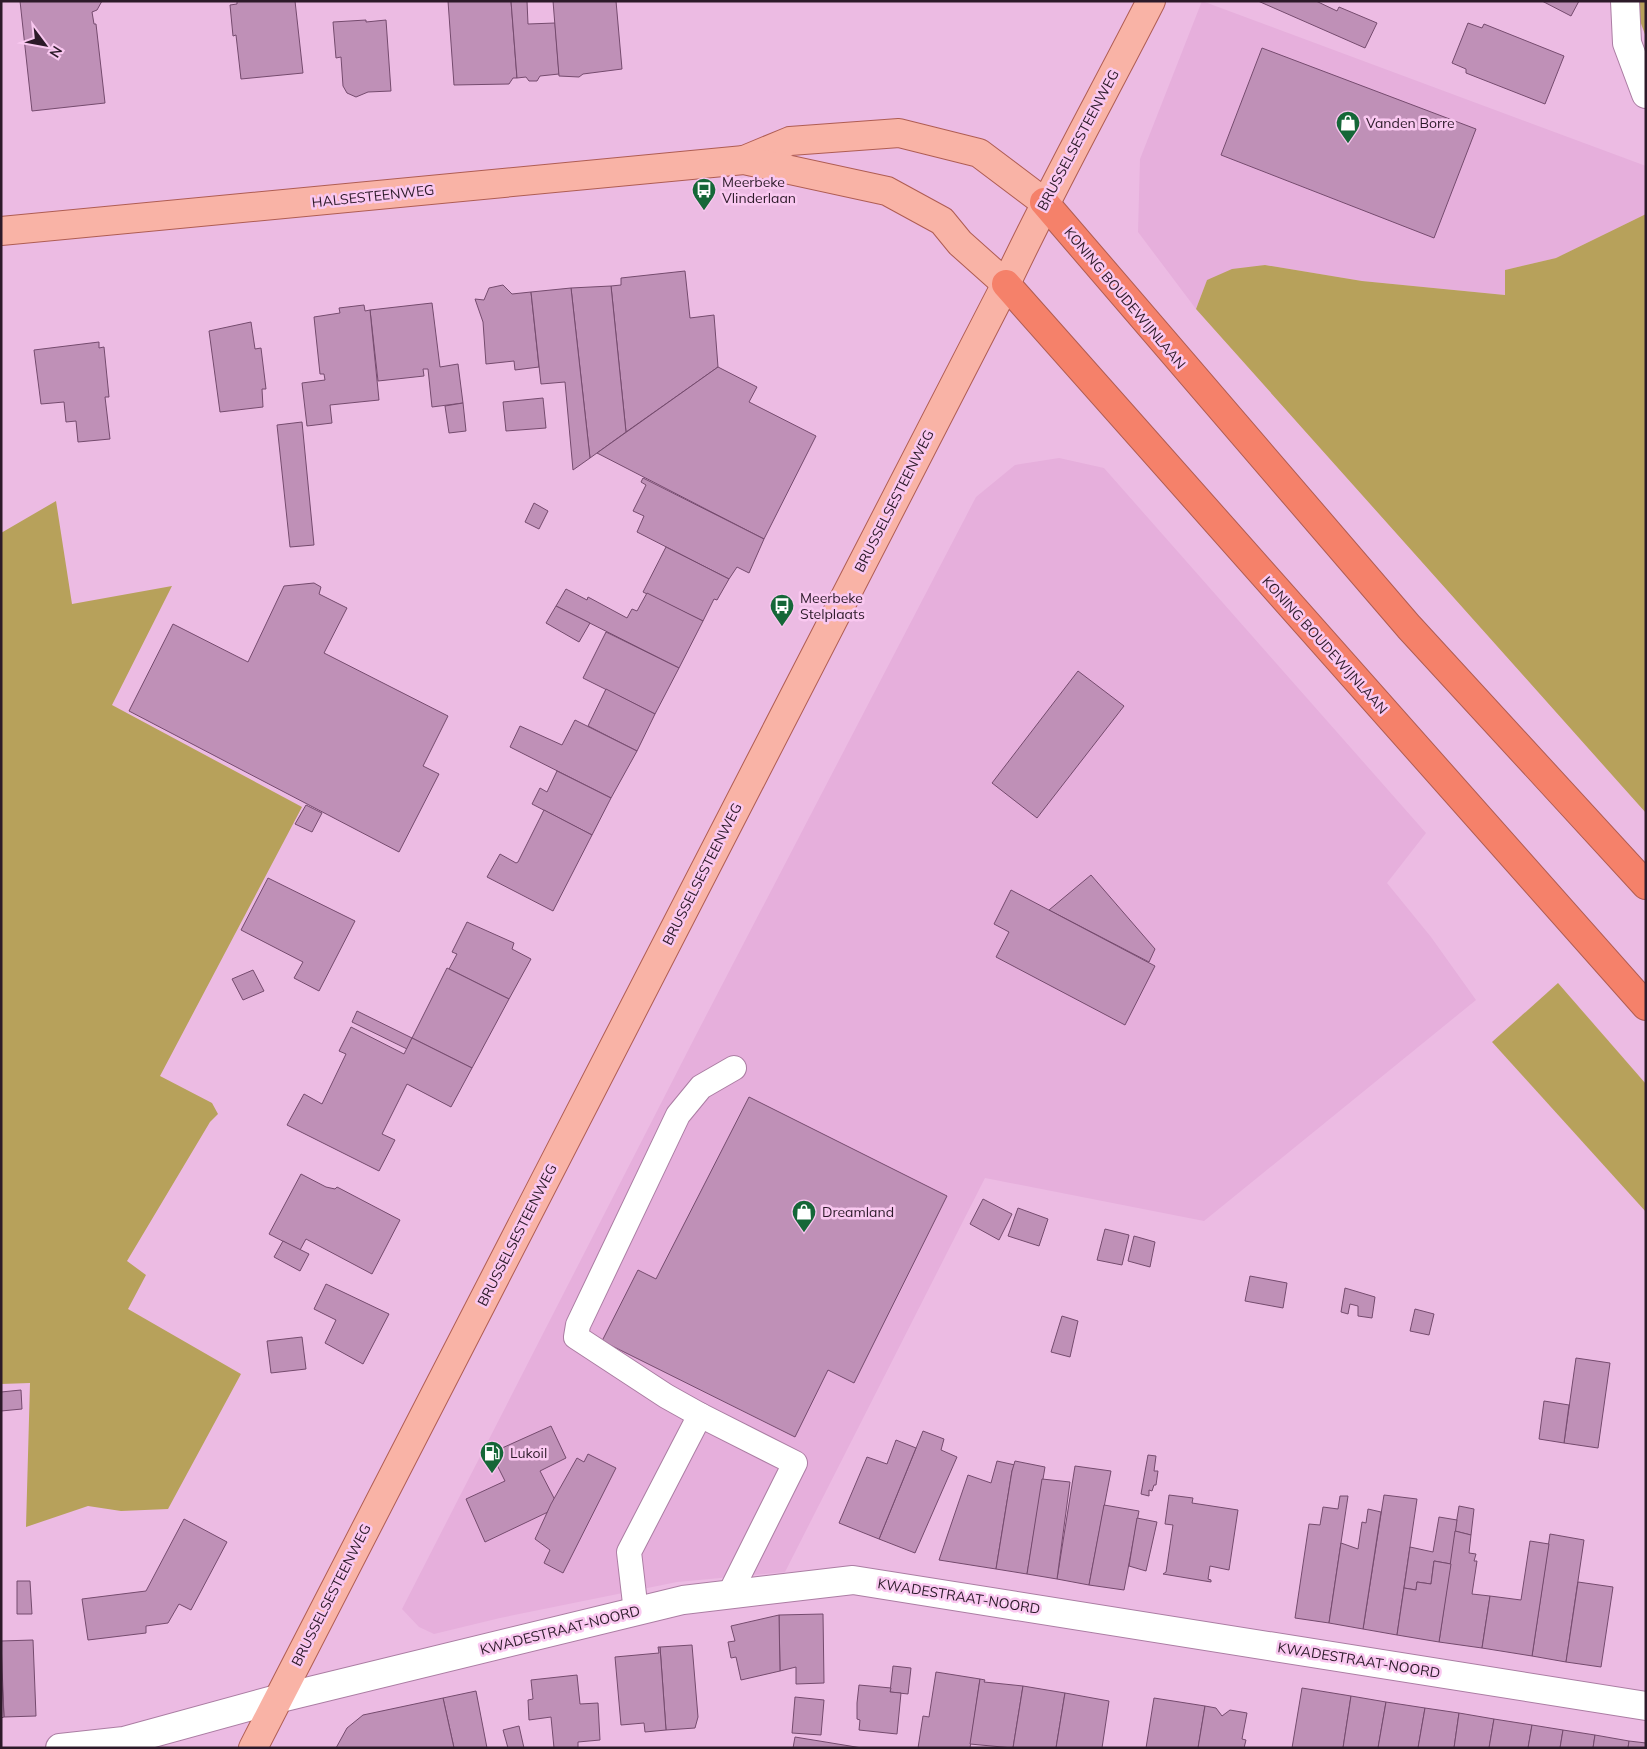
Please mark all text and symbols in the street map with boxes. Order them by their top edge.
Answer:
north arrow [20,20,70,70]
text: N [46,43,66,61]
street label: BRUSSELSESTEENWEG [1033,66,1123,214]
shop icon: Vanden Borre [1335,110,1361,144]
place label: Vanden Borre [1366,114,1455,132]
place label: Meerbeke Vlinderlaan [722,173,796,207]
bus stop icon: Meerbeke Vlinderlaan [691,177,717,211]
street label: HALSESTEENWEG [311,181,435,211]
street label: KONING BOUDEWIJNLAAN [1060,223,1190,373]
street label: BRUSSELSESTEENWEG [850,427,938,575]
street label: KONING BOUDEWIJNLAAN [1258,572,1392,718]
place label: Meerbeke Stelplaats [800,589,865,623]
bus stop icon: Meerbeke Stelplaats [769,593,795,627]
street label: BRUSSELSESTEENWEG [658,800,746,948]
street label: BRUSSELSESTEENWEG [473,1161,561,1309]
shop icon: Dreamland [791,1199,817,1233]
place label: Dreamland [822,1203,894,1221]
fuel station icon: Lukoil [479,1440,505,1474]
place label: Lukoil [510,1444,547,1462]
street label: BRUSSELSESTEENWEG [287,1521,375,1669]
street label: KWADESTRAAT-NOORD [876,1574,1042,1618]
street label: KWADESTRAAT-NOORD [478,1601,642,1659]
street label: KWADESTRAAT-NOORD [1276,1638,1442,1682]

